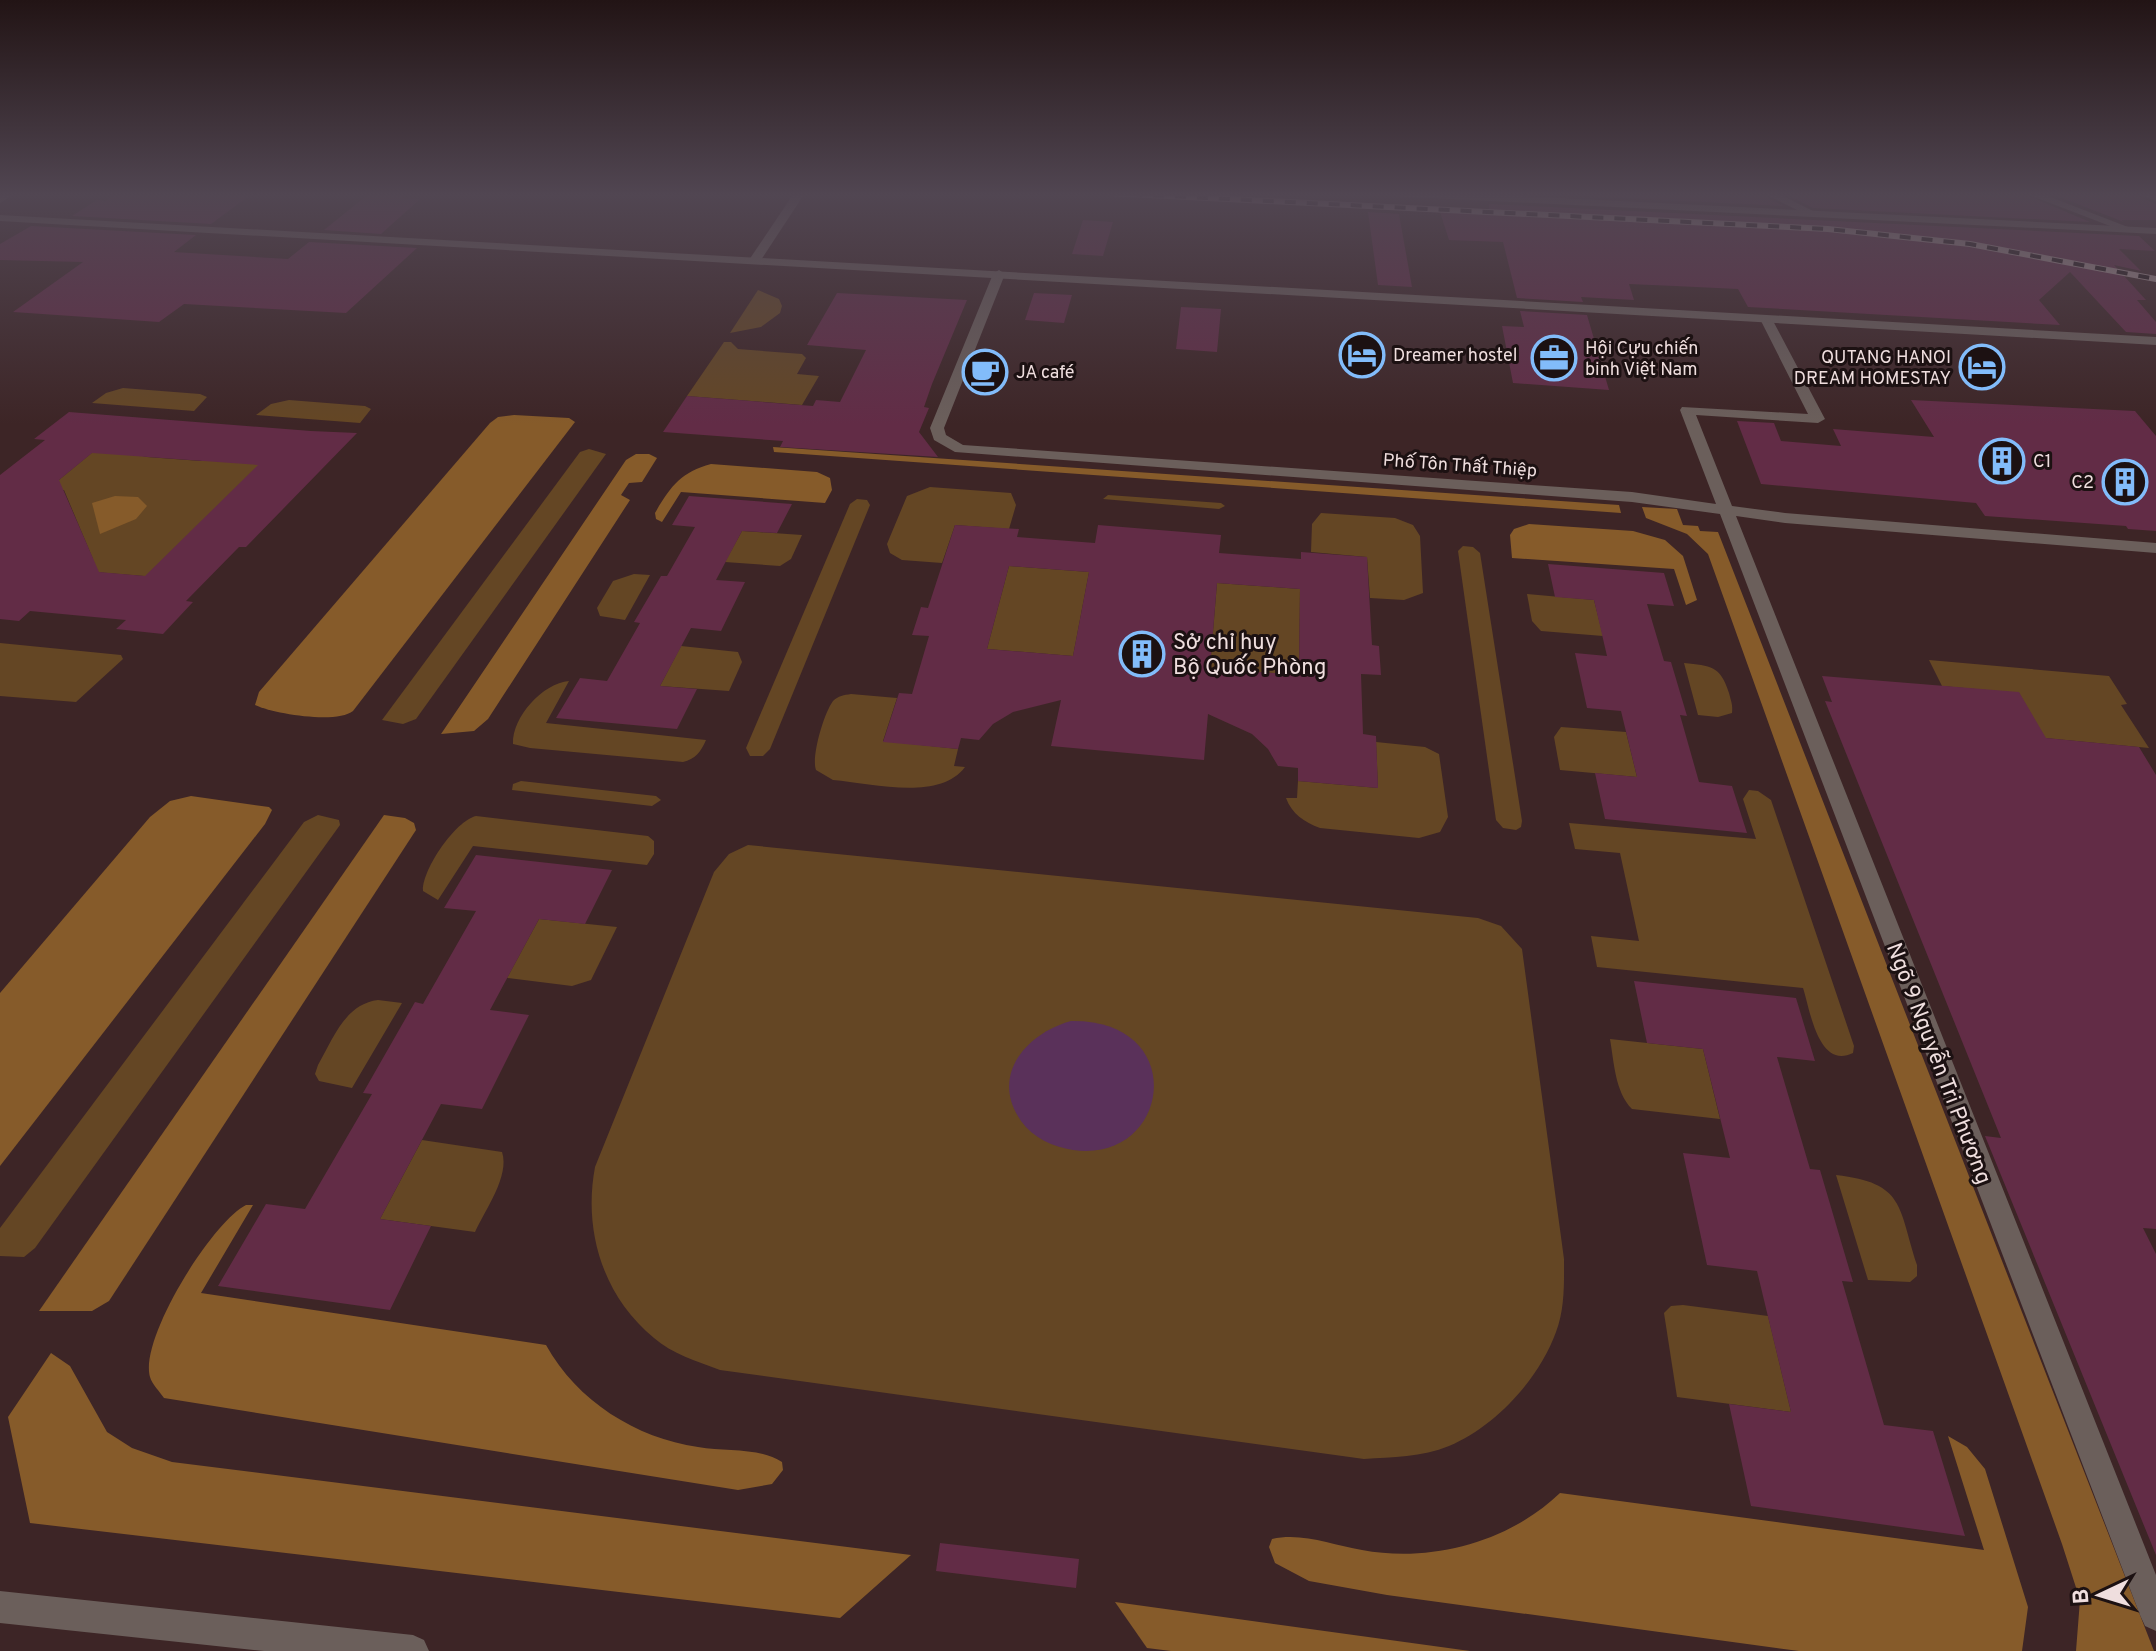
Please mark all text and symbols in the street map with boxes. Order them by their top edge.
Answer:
hotel icon: Dreamer hostel [1338,331,1386,379]
office icon: Hội Cựu chiến binh Việt Nam [1530,334,1578,382]
place label: Hội Cựu chiến binh Việt Nam [1585,337,1698,382]
hotel icon: QUTANG HANOI DREAM HOMESTAY [1958,343,2006,391]
place label: Dreamer hostel [1393,345,1517,368]
place label: QUTANG HANOI DREAM HOMESTAY [1794,347,1951,391]
cafe icon: JA café [961,348,1009,396]
place label: JA café [1016,362,1074,385]
building icon: C1 [1978,437,2026,485]
street label: Phố Tôn Thất Thiệp [1382,449,1538,483]
place label: C1 [2033,451,2051,474]
building icon: C2 [2101,458,2149,506]
place label: C2 [2071,472,2094,495]
building icon: Sở chỉ huy Bộ Quốc Phòng [1118,630,1166,678]
place label: Sở chỉ huy Bộ Quốc Phòng [1173,630,1326,682]
street label: Ngõ 9 Nguyễn Tri Phương [1879,939,1998,1188]
north arrow [2060,1555,2140,1635]
text: B [2069,1588,2097,1605]

